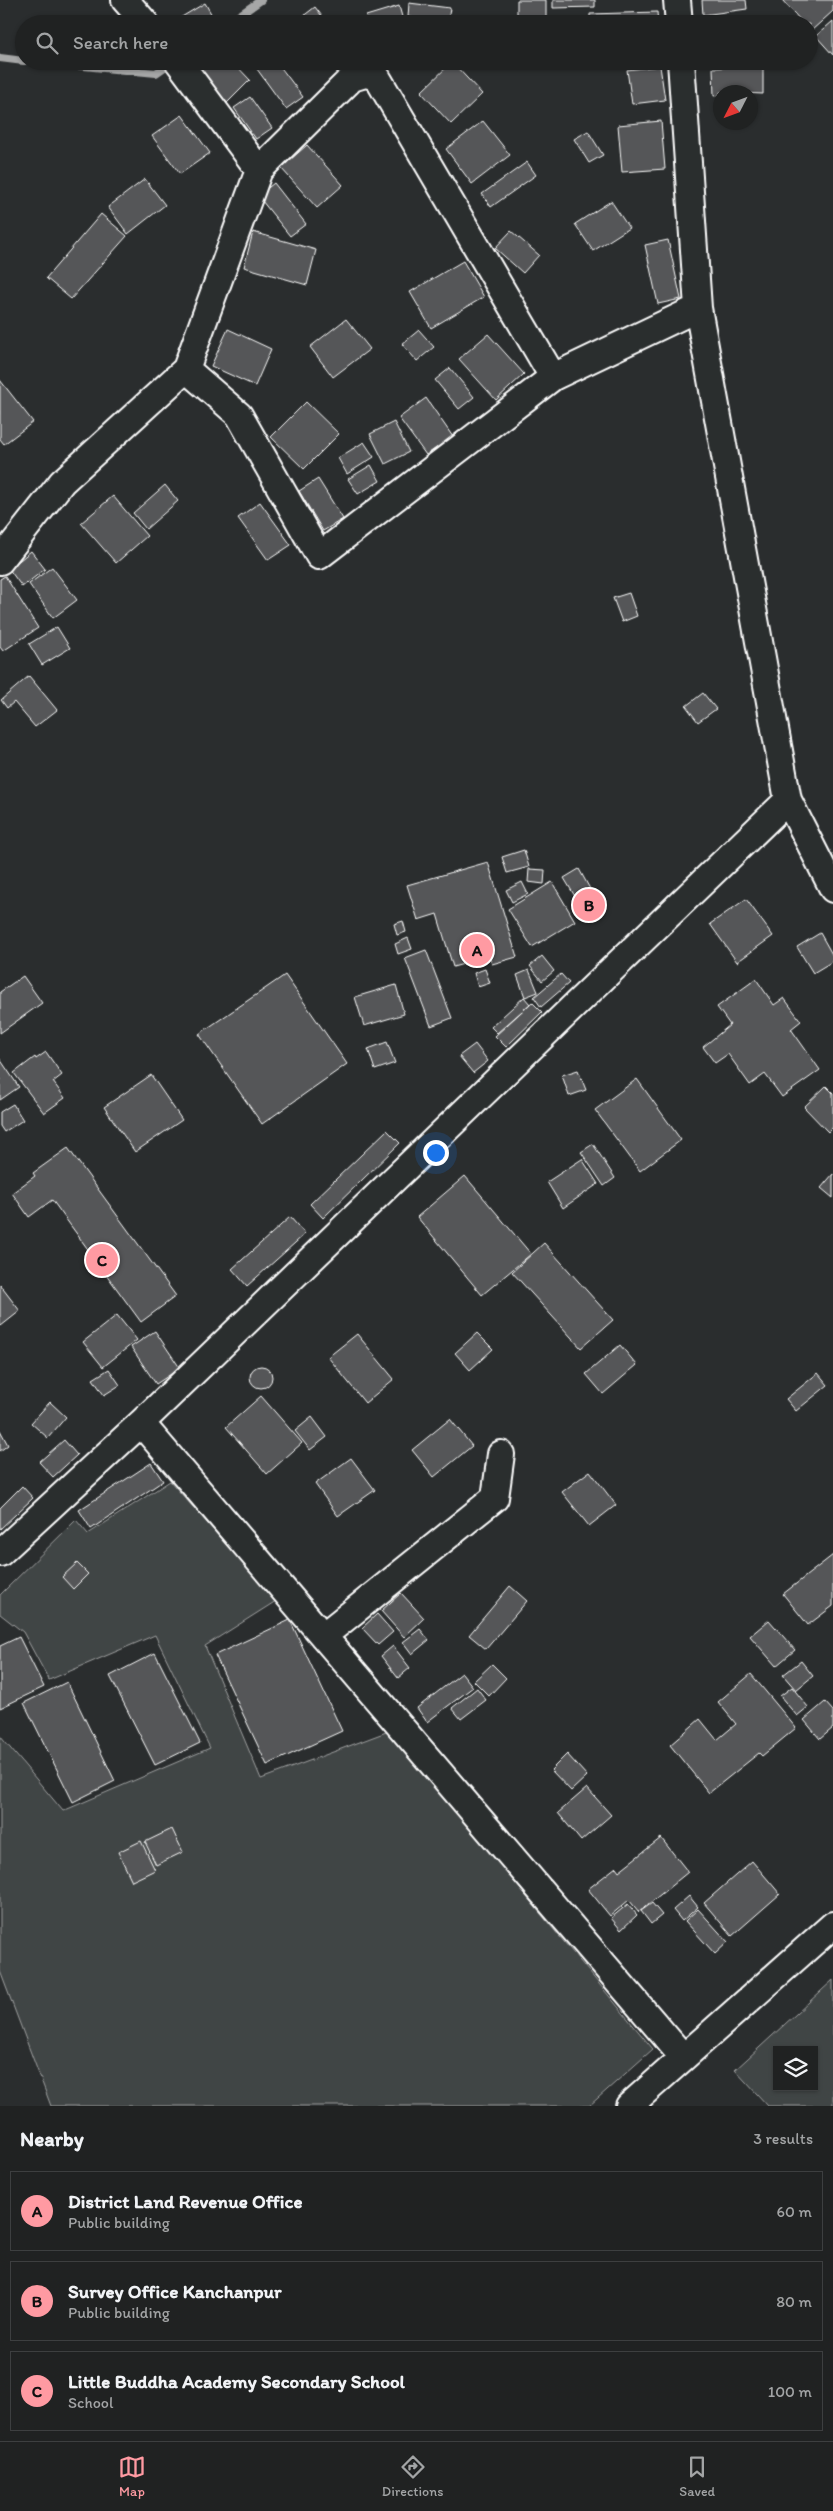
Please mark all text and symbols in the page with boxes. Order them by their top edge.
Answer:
search box [15,15,818,70]
icon: search [33,29,61,57]
text: Search here [73,31,168,54]
north arrow [713,85,758,130]
pin: B [573,886,605,924]
pin: A [461,931,493,969]
your location [423,1140,449,1166]
pin: C [86,1241,118,1279]
map controls [773,2046,818,2091]
button: layers [773,2046,818,2091]
text: Nearby [20,2126,84,2151]
text: 3 results [753,2129,813,2148]
text: District Land Revenue Office [68,2190,302,2213]
text: A [32,2202,42,2221]
text: 60 m [777,2202,812,2221]
text: Public building [68,2213,170,2232]
text: Survey Office Kanchanpur [68,2280,282,2303]
text: B [32,2292,42,2311]
text: 80 m [776,2292,812,2311]
text: Public building [68,2303,170,2322]
text: Little Buddha Academy Secondary School [68,2370,405,2393]
text: C [32,2382,42,2401]
text: 100 m [768,2382,812,2401]
text: School [68,2393,114,2412]
tab: Map [118,2453,146,2500]
tab: Directions [382,2453,443,2500]
tab: Saved [679,2453,715,2500]

